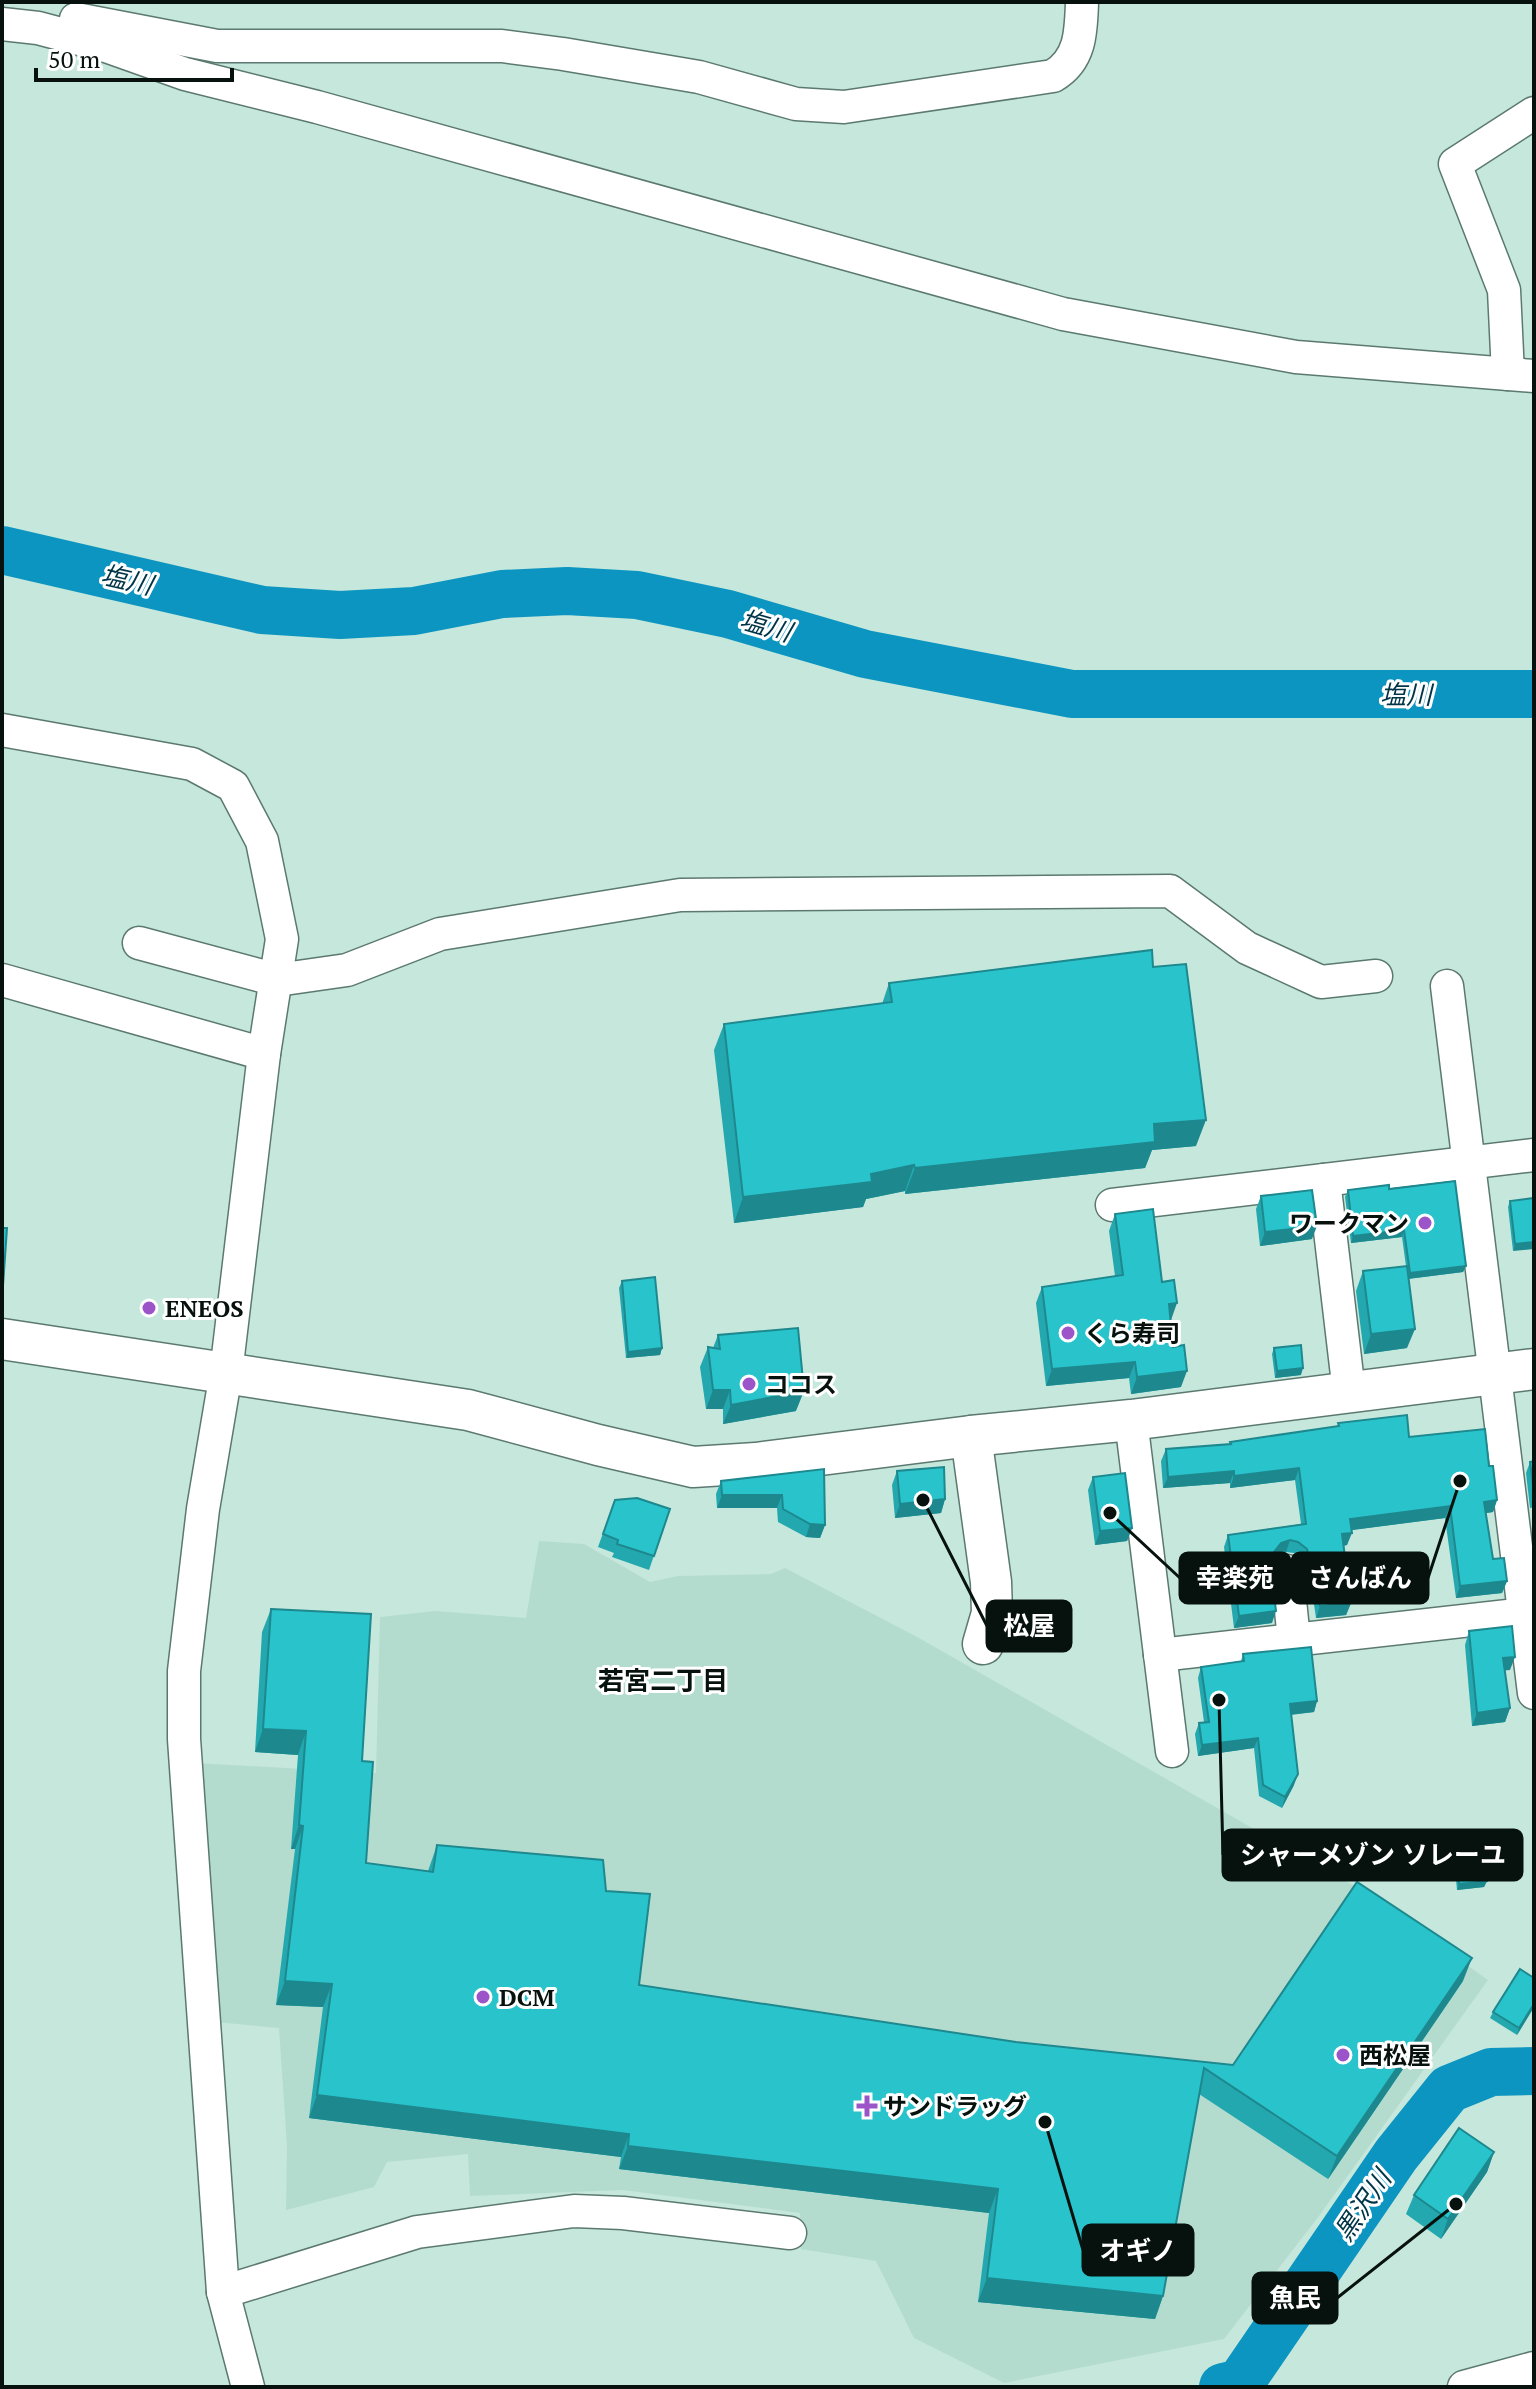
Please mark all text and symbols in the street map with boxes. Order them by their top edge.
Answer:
scale bar [36,32,232,82]
text: 50 m [48,43,100,75]
water label: 塩川 [98,557,159,602]
water label: 塩川 [736,601,799,649]
water label: 塩川 [1380,677,1435,711]
place label: ワークマン [1289,1207,1409,1239]
marker: ワークマン [1416,1214,1434,1232]
place label: ENEOS [165,1292,244,1324]
marker: ENEOS [140,1299,158,1317]
place label: くら寿司 [1084,1317,1180,1349]
marker: くら寿司 [1059,1324,1077,1342]
place label: ココス [765,1368,837,1400]
marker: ココス [740,1375,758,1393]
callout: 幸楽苑 [1180,1553,1290,1603]
callout: さんばん [1292,1553,1428,1603]
text: 幸楽苑 [1196,1560,1274,1594]
text: さんばん [1308,1560,1412,1594]
callout: 松屋 [987,1601,1071,1651]
text: 松屋 [1003,1608,1055,1642]
district label: 若宮二丁目 [598,1663,728,1697]
callout: シャーメゾン ソレーユ [1223,1830,1522,1880]
text: シャーメゾン ソレーユ [1240,1837,1506,1871]
place label: DCM [499,1981,555,2013]
marker: DCM [474,1988,492,2006]
place label: 西松屋 [1359,2039,1431,2071]
marker: 西松屋 [1334,2046,1352,2064]
place label: サンドラッグ [883,2090,1027,2122]
marker: サンドラッグ [858,2097,876,2115]
water label: 黒沢川 [1326,2161,1400,2247]
callout: オギノ [1083,2225,1193,2275]
text: オギノ [1100,2233,1176,2267]
callout: 魚民 [1253,2273,1337,2323]
text: 魚民 [1269,2280,1321,2314]

